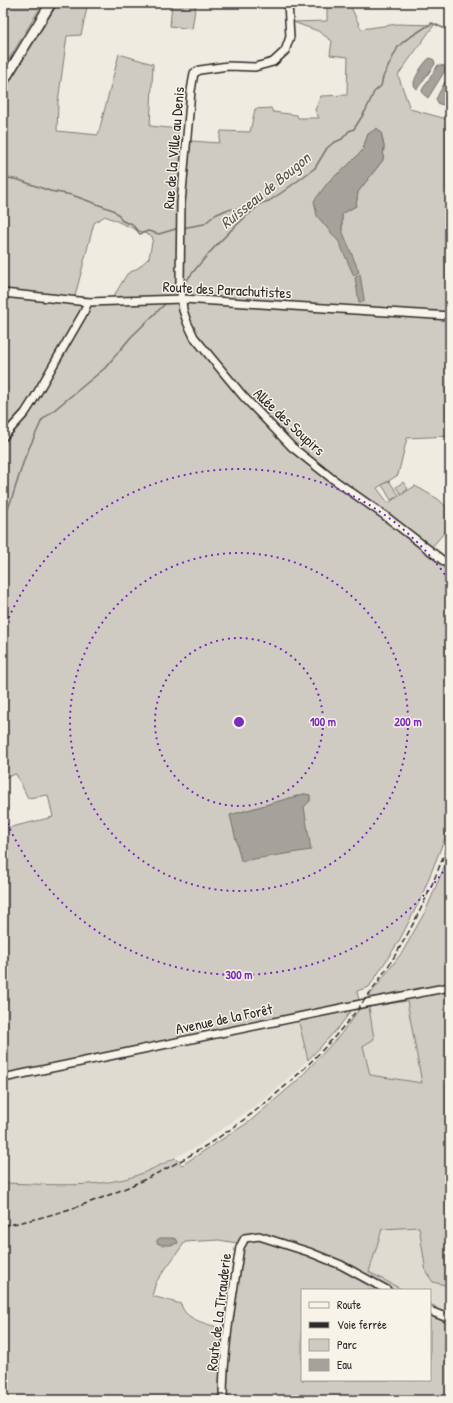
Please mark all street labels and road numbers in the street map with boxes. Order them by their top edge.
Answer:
street label: Rue de la Ville au Denis [158,86,189,210]
street label: Route des Parachutistes [162,276,292,303]
street label: Allée des Soupirs [249,383,330,460]
street label: Avenue de la Forêt [173,998,275,1039]
street label: Route de La Tirauderie [201,1252,236,1372]

